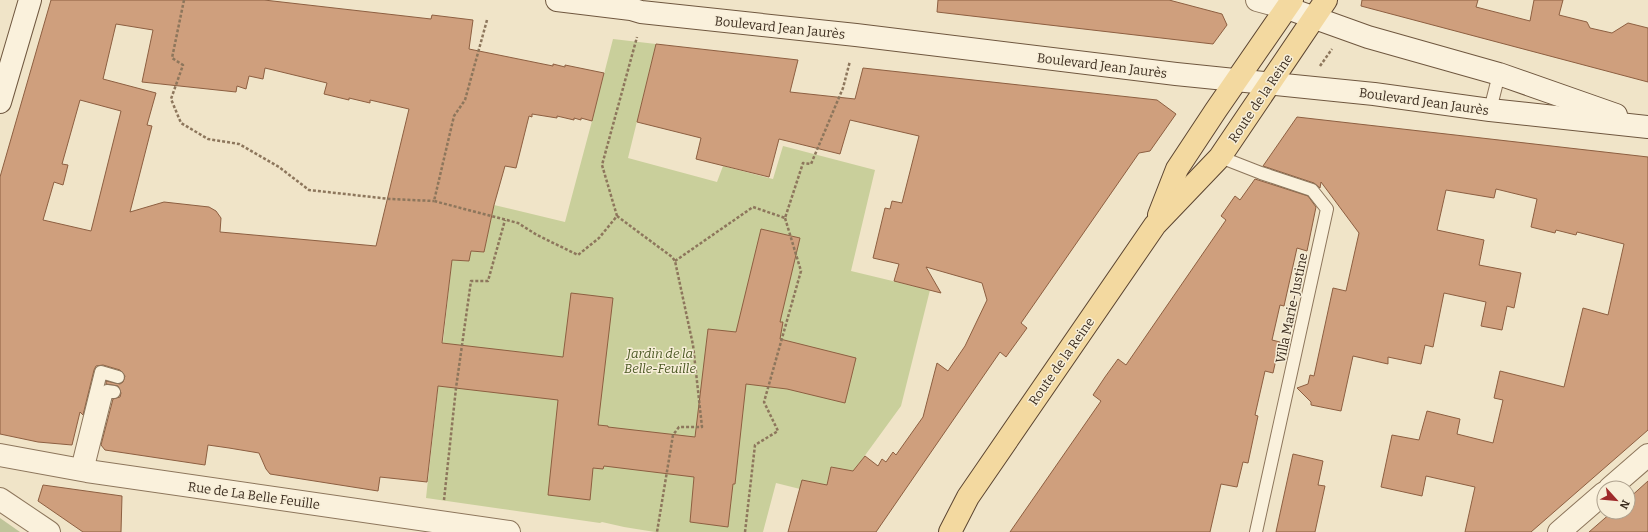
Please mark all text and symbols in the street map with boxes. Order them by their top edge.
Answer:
street label: Boulevard Jean Jaurès [714,13,846,42]
street label: Boulevard Jean Jaurès [1036,50,1168,81]
street label: Route de la Reine [1225,51,1296,145]
street label: Boulevard Jean Jaurès [1358,85,1490,118]
street label: Villa Marie-Justine [1272,251,1311,365]
street label: Route de la Reine [1026,315,1097,408]
park label: Jardin de la Belle-Feuille [624,346,696,376]
street label: Rue de La Belle Feuille [187,479,321,512]
north arrow [1596,480,1636,520]
text: N [1617,498,1632,511]

